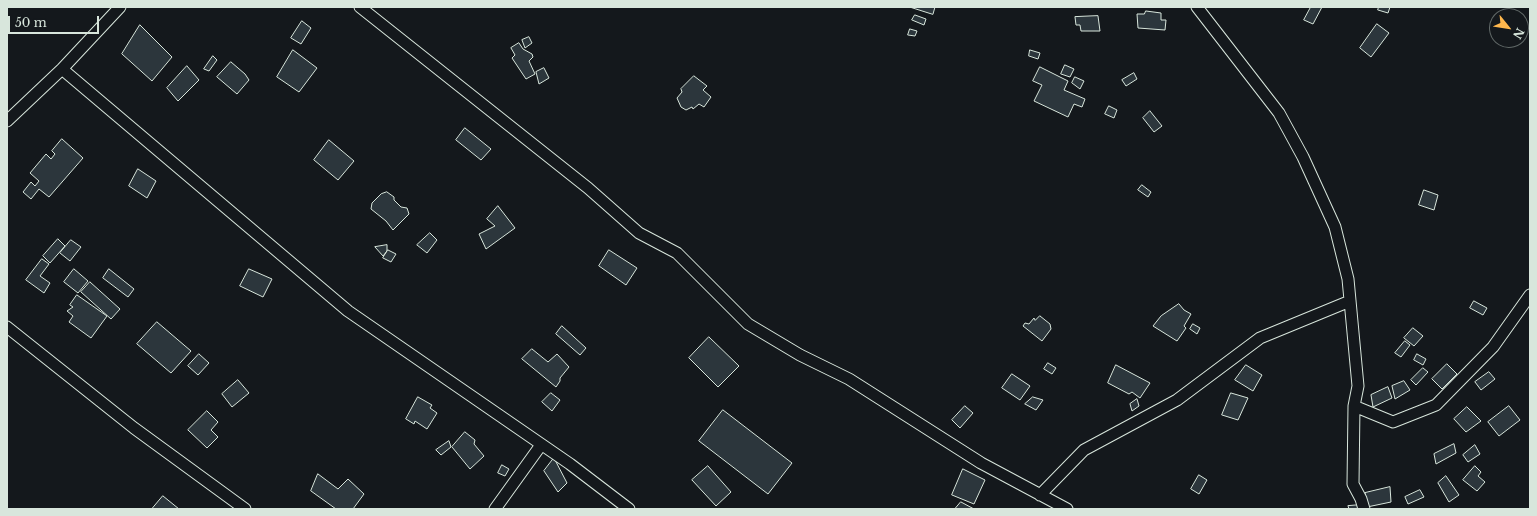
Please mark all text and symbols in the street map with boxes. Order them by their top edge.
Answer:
scale bar [10,8,101,34]
north arrow [1489,8,1529,48]
text: 50 m [15,15,47,30]
text: N [1510,26,1527,41]

